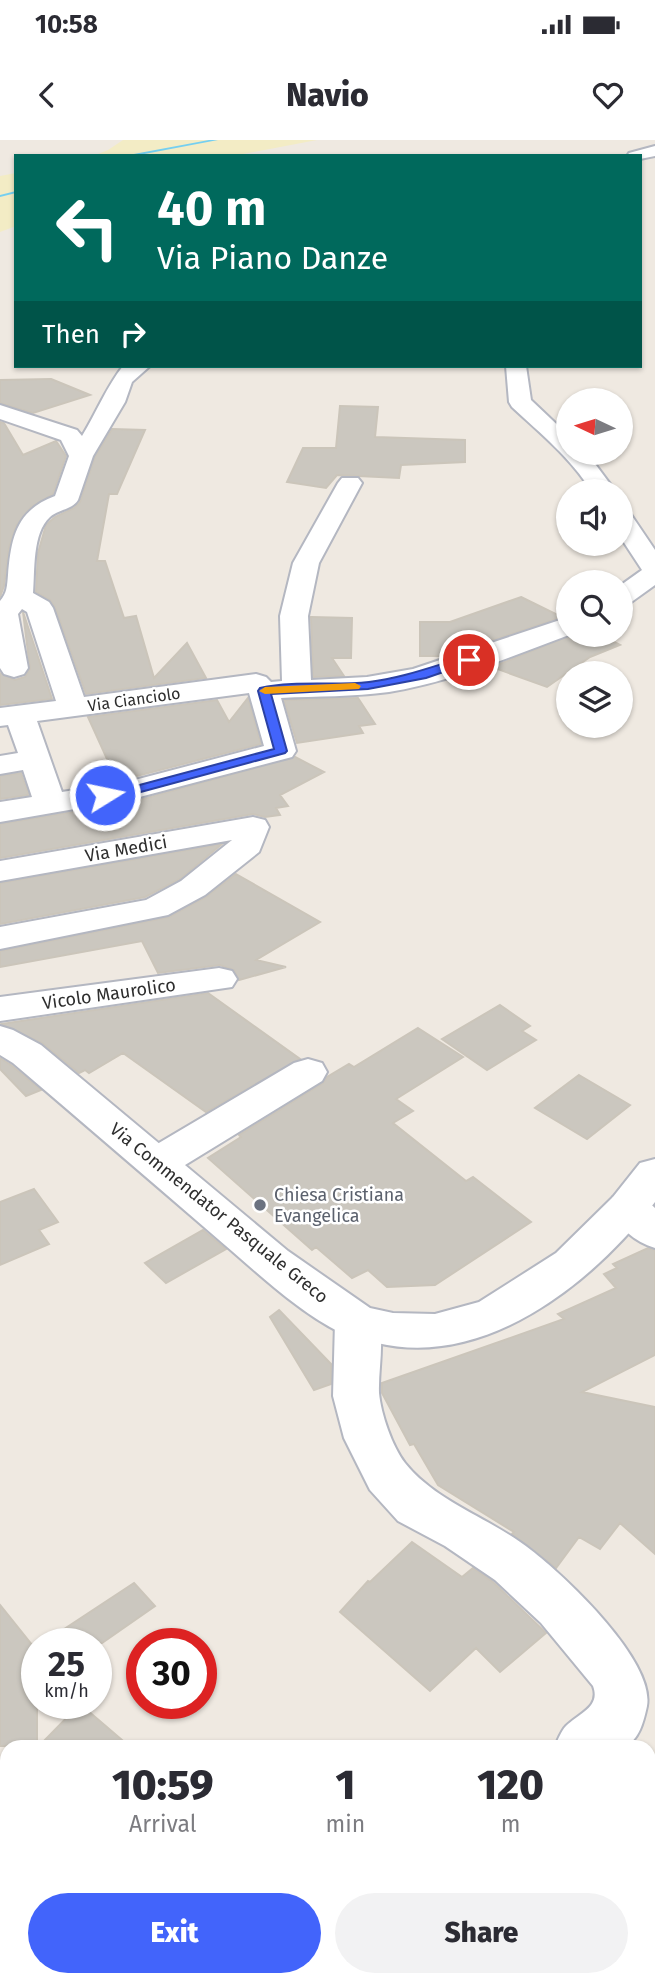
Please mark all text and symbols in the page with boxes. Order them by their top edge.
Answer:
text: 10:58 [35,9,98,40]
icon: back [28,76,66,114]
text: Navio [286,76,369,114]
icon: heart [589,76,627,114]
text: 40 m [157,179,266,238]
icon: left [42,182,133,273]
text: Via Piano Danze [157,239,388,277]
icon: right [114,315,152,353]
text: Then [42,319,100,350]
north arrow [556,388,634,466]
map controls [556,388,633,738]
button: sound [556,479,633,556]
button: search [556,570,633,647]
pin [439,630,499,690]
icon: arrive [450,641,488,679]
button: layers [556,661,633,738]
street label: Via Cianciolo [87,684,182,715]
position arrow [68,758,142,832]
street label: Via Medici [83,831,169,867]
street label: Vicolo Maurolico [41,974,177,1014]
street label: Via Commendator Pasquale Greco [105,1118,333,1308]
place label: Chiesa Cristiana Evangelica [274,1184,404,1227]
marker: Chiesa Cristiana Evangelica [252,1197,268,1213]
speed limit sign: 30 [126,1628,217,1719]
text: 25 [48,1643,85,1685]
text: km/h [44,1680,89,1702]
text: 10:59 [112,1760,214,1810]
text: 1 [335,1760,355,1810]
text: 120 [477,1760,544,1810]
text: Arrival [129,1810,196,1838]
text: min [326,1810,365,1838]
text: m [501,1810,520,1838]
button: Exit [28,1893,321,1973]
button: Share [335,1893,628,1973]

